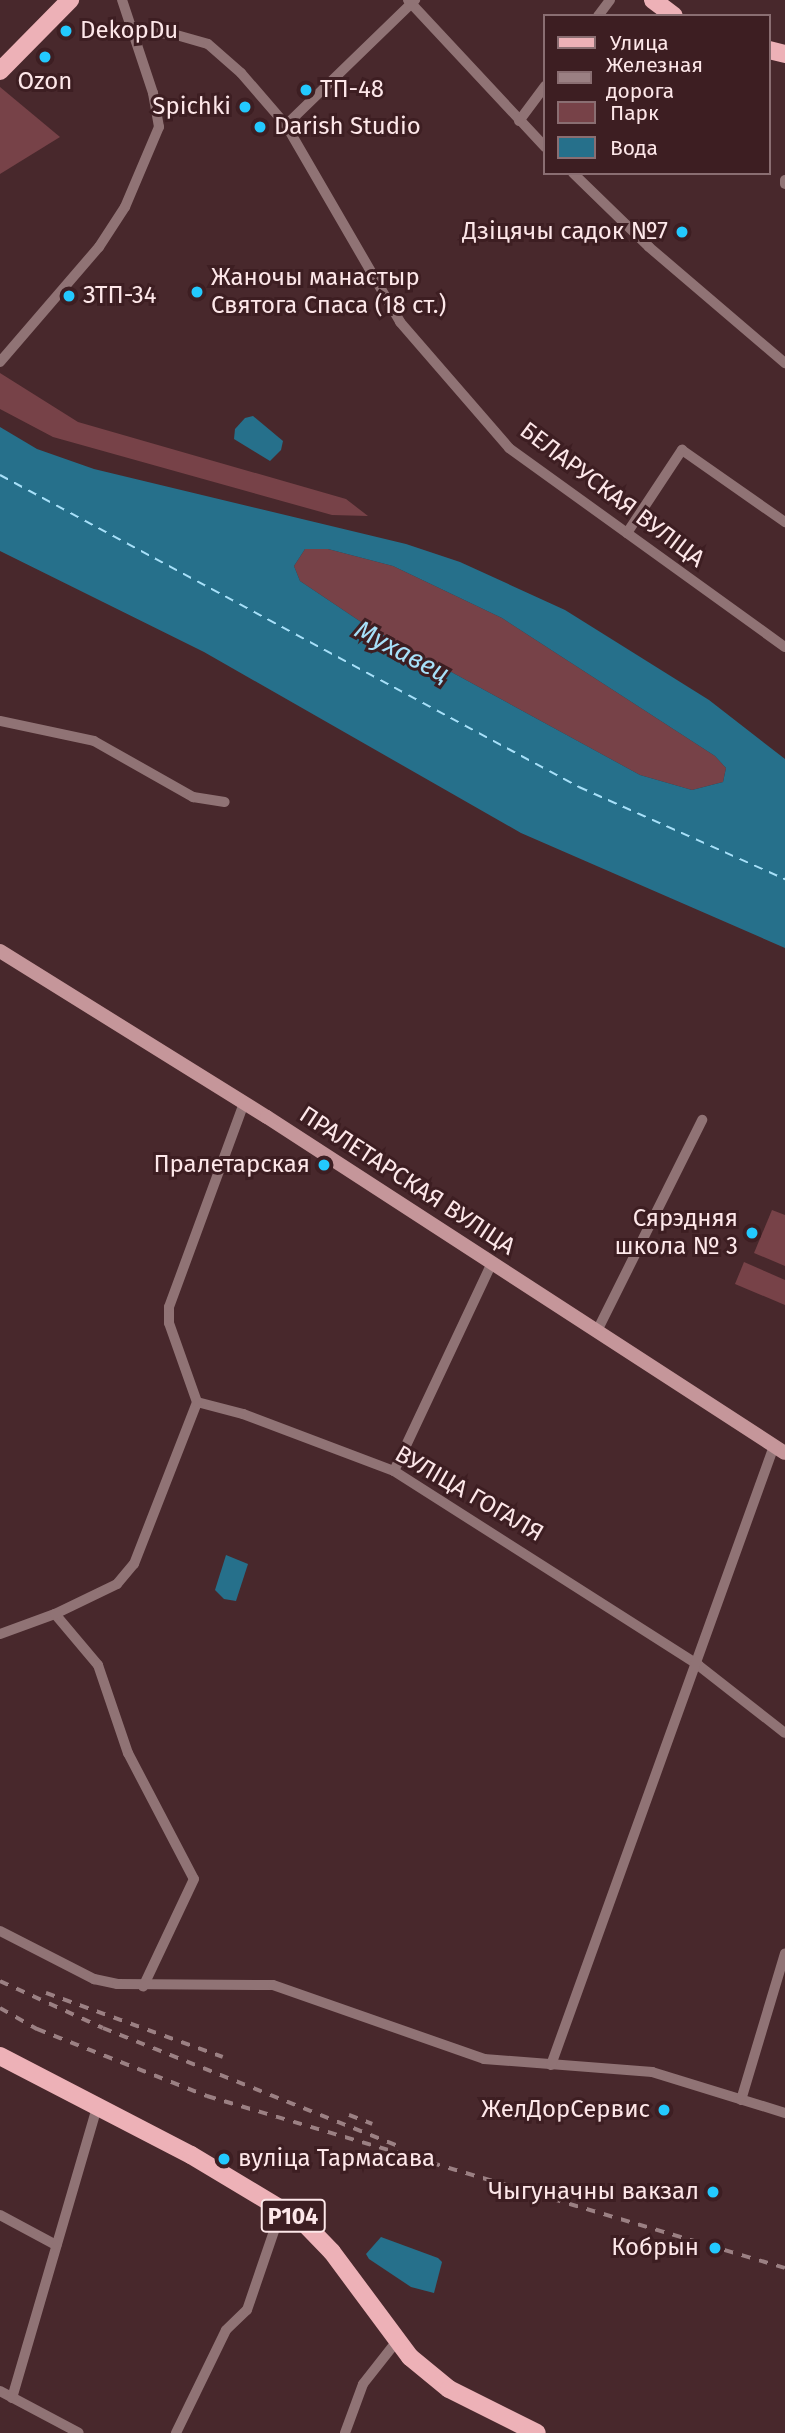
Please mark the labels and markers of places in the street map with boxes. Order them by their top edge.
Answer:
place label: DekopDu [80,17,178,45]
marker: DekopDu [58,23,74,39]
marker: Ozon [37,49,53,65]
place label: Ozon [18,68,72,96]
place label: ТП-48 [320,76,384,104]
marker: ТП-48 [298,82,314,98]
place label: Spichki [152,93,231,121]
marker: Spichki [237,99,253,115]
place label: Darish Studio [274,113,421,141]
marker: Darish Studio [252,119,268,135]
place label: Дзіцячы садок №7 [462,218,668,246]
marker: Дзіцячы садок №7 [674,224,690,240]
place label: Жаночы манастыр Святога Спаса (18 ст.) [211,264,446,320]
place label: ЗТП-34 [83,282,156,310]
marker: Жаночы манастыр Святога Спаса (18 ст.) [189,284,205,300]
marker: ЗТП-34 [61,288,77,304]
place label: Пралетарская [153,1151,310,1179]
marker: Пралетарская [316,1157,332,1173]
place label: Сярэдняя школа № 3 [614,1205,738,1261]
marker: Сярэдняя школа № 3 [744,1225,760,1241]
place label: ЖелДорСервис [481,2096,650,2124]
marker: ЖелДорСервис [656,2102,672,2118]
place label: вуліца Тармасава [238,2145,435,2173]
marker: вуліца Тармасава [216,2151,232,2167]
place label: Чыгуначны вакзал [488,2178,699,2206]
marker: Чыгуначны вакзал [705,2184,721,2200]
place label: Кобрын [611,2234,699,2262]
marker: Кобрын [705,2238,725,2258]

